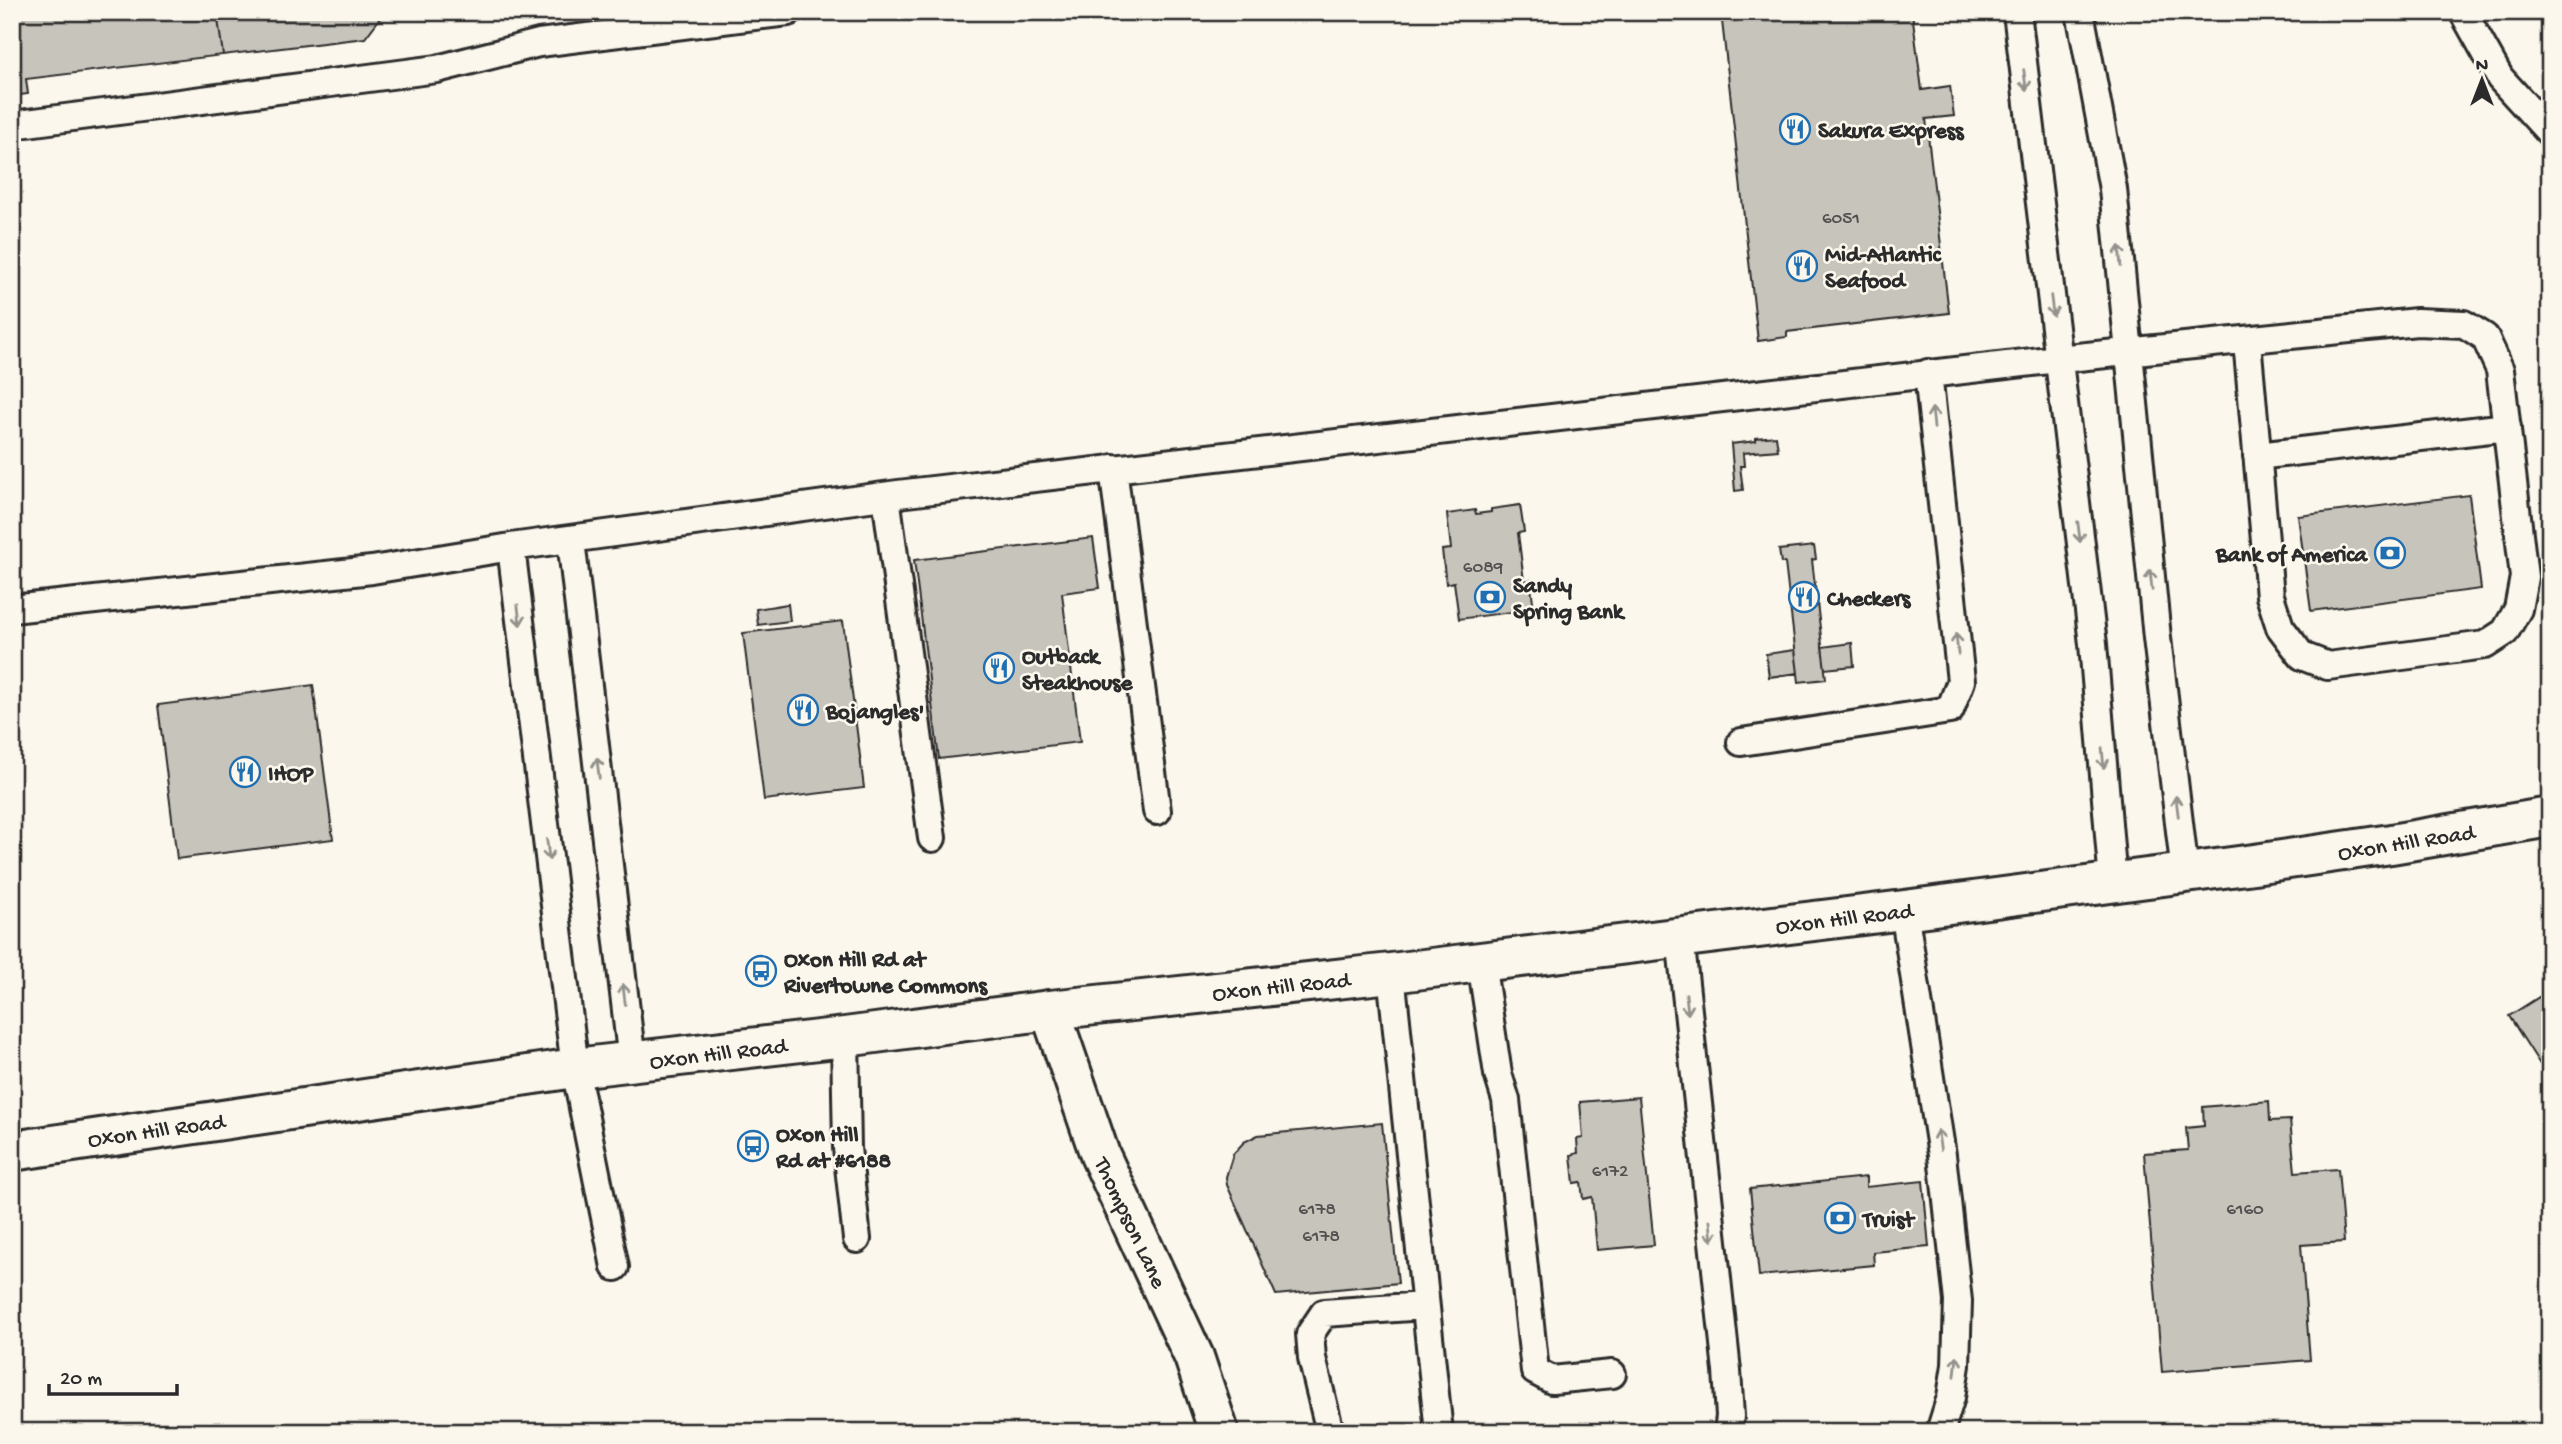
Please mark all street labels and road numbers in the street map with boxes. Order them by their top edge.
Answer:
street label: Oxon Hill Road [2336,820,2478,869]
street label: Oxon Hill Road [1774,898,1916,942]
street label: Oxon Hill Road [1211,968,1353,1009]
street label: Oxon Hill Road [648,1033,790,1077]
street label: Oxon Hill Road [86,1109,228,1155]
street label: Thompson Lane [1086,1152,1171,1294]

